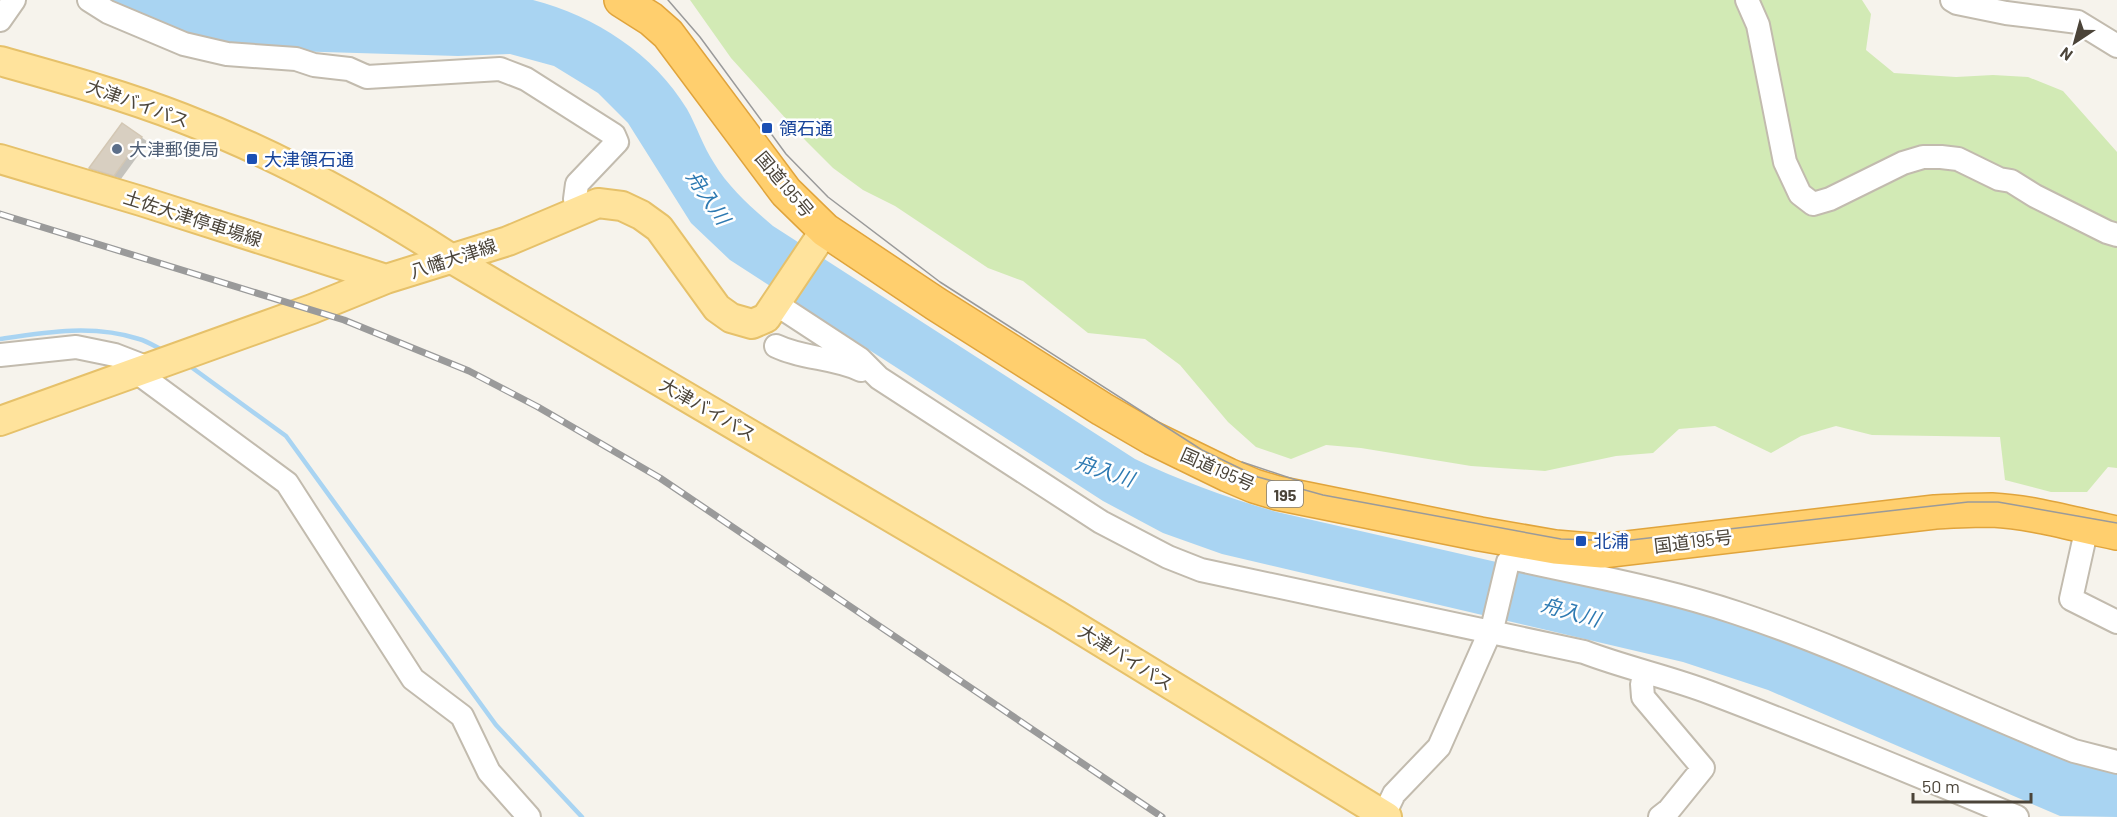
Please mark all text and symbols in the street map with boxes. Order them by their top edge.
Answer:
north arrow [2045,12,2105,72]
text: N [2056,44,2076,65]
street label: 大津バイパス [84,74,192,132]
place label: 領石通 [779,117,833,139]
marker: 領石通 [760,121,774,135]
place label: 大津郵便局 [129,138,219,160]
marker: 大津郵便局 [110,142,124,156]
street label: 国道195号 [751,147,819,221]
place label: 大津領石通 [264,148,354,170]
marker: 大津領石通 [245,152,259,166]
water label: 舟入川 [682,165,737,230]
street label: 土佐大津停車場線 [121,185,265,251]
street label: 八幡大津線 [407,234,499,282]
street label: 大津バイパス [656,373,760,445]
street label: 国道195号 [1177,443,1259,495]
water label: 舟入川 [1073,449,1139,491]
road number: 195 [1267,481,1303,507]
street label: 国道195号 [1652,525,1734,557]
place label: 北浦 [1593,530,1629,552]
marker: 北浦 [1574,534,1588,548]
water label: 舟入川 [1539,591,1605,631]
street label: 大津バイパス [1075,619,1177,695]
scale bar [1913,766,2032,804]
text: 50 m [1922,775,1960,797]

